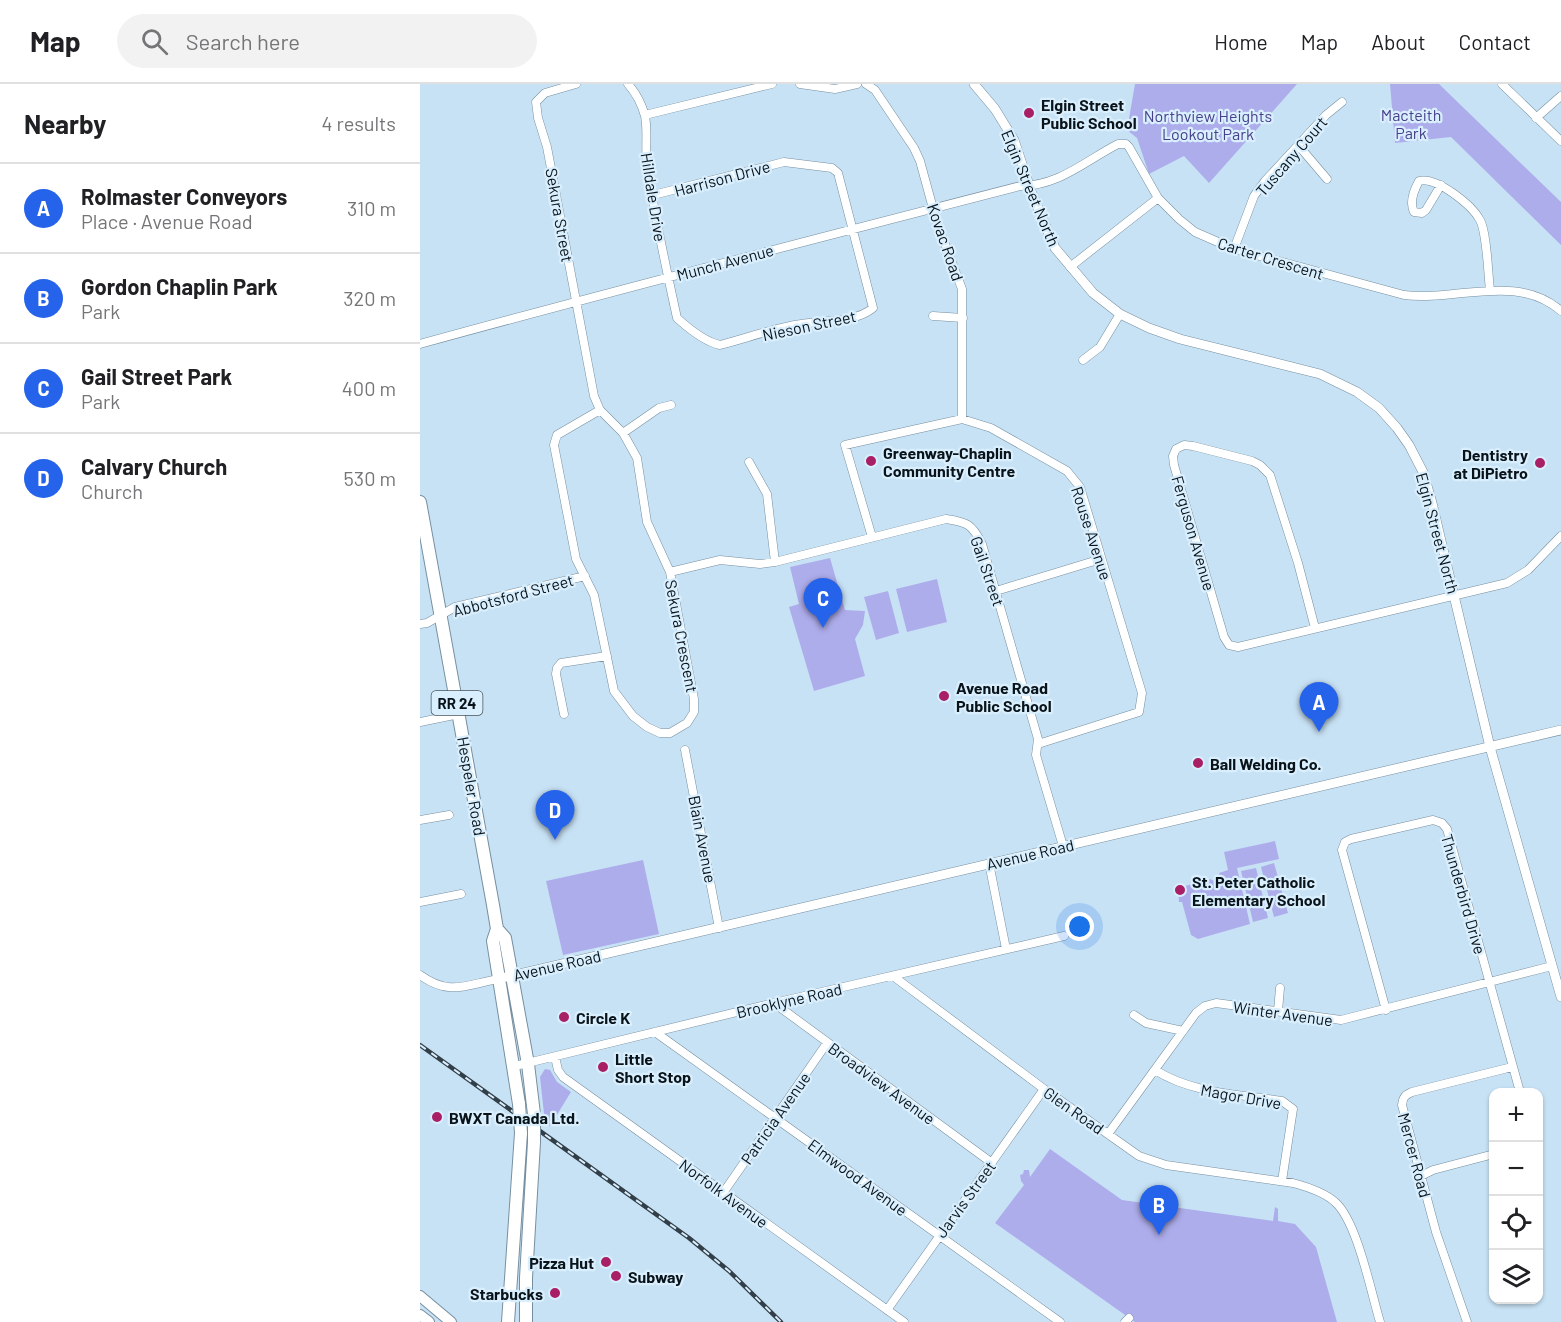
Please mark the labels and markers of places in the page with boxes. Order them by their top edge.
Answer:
place label: Elgin Street Public School [1041,95,1137,132]
marker: Elgin Street Public School [1022,106,1036,120]
place label: Greenway-Chaplin Community Centre [883,443,1015,480]
place label: Dentistry at DiPietro [1453,445,1528,482]
marker: Greenway-Chaplin Community Centre [864,454,878,468]
marker: Dentistry at DiPietro [1533,456,1547,470]
pin: C [804,578,842,628]
place label: Avenue Road Public School [956,678,1052,715]
pin: A [1300,682,1338,732]
marker: Avenue Road Public School [937,689,951,703]
place label: Ball Welding Co. [1210,754,1322,773]
marker: Ball Welding Co. [1191,756,1205,770]
pin: D [536,790,574,840]
place label: St. Peter Catholic Elementary School [1192,872,1326,909]
marker: St. Peter Catholic Elementary School [1173,883,1187,897]
place label: Circle K [576,1008,630,1027]
marker: Circle K [557,1010,571,1024]
place label: Little Short Stop [615,1049,691,1086]
marker: Little Short Stop [596,1060,610,1074]
place label: BWXT Canada Ltd. [449,1108,579,1127]
marker: BWXT Canada Ltd. [430,1110,444,1124]
pin: B [1140,1186,1178,1235]
place label: Pizza Hut [529,1253,594,1272]
marker: Pizza Hut [599,1255,613,1269]
place label: Subway [628,1267,683,1286]
marker: Subway [609,1269,623,1283]
place label: Starbucks [470,1284,543,1303]
marker: Starbucks [548,1286,562,1300]

